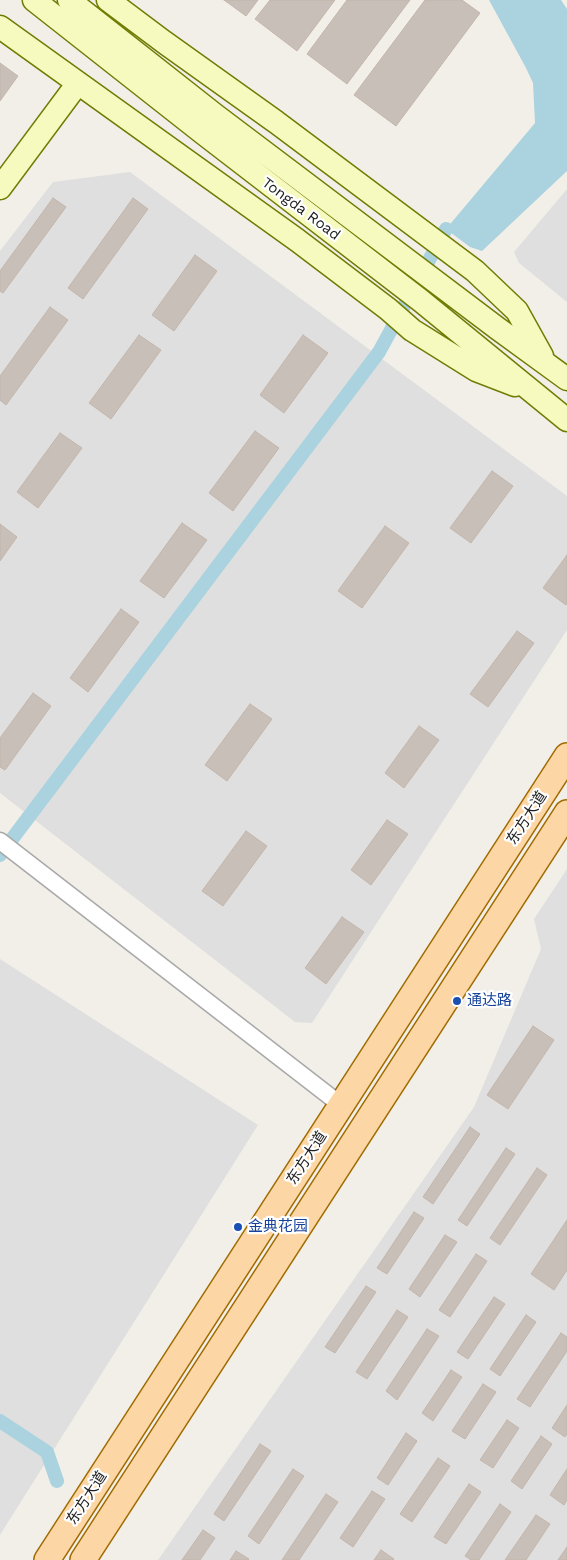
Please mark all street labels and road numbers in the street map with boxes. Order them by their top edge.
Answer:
street label: Tongda Road [258,174,344,244]
street label: 东方大道 [503,788,551,848]
street label: 东方大道 [283,1128,331,1188]
street label: 东方大道 [63,1468,111,1528]

